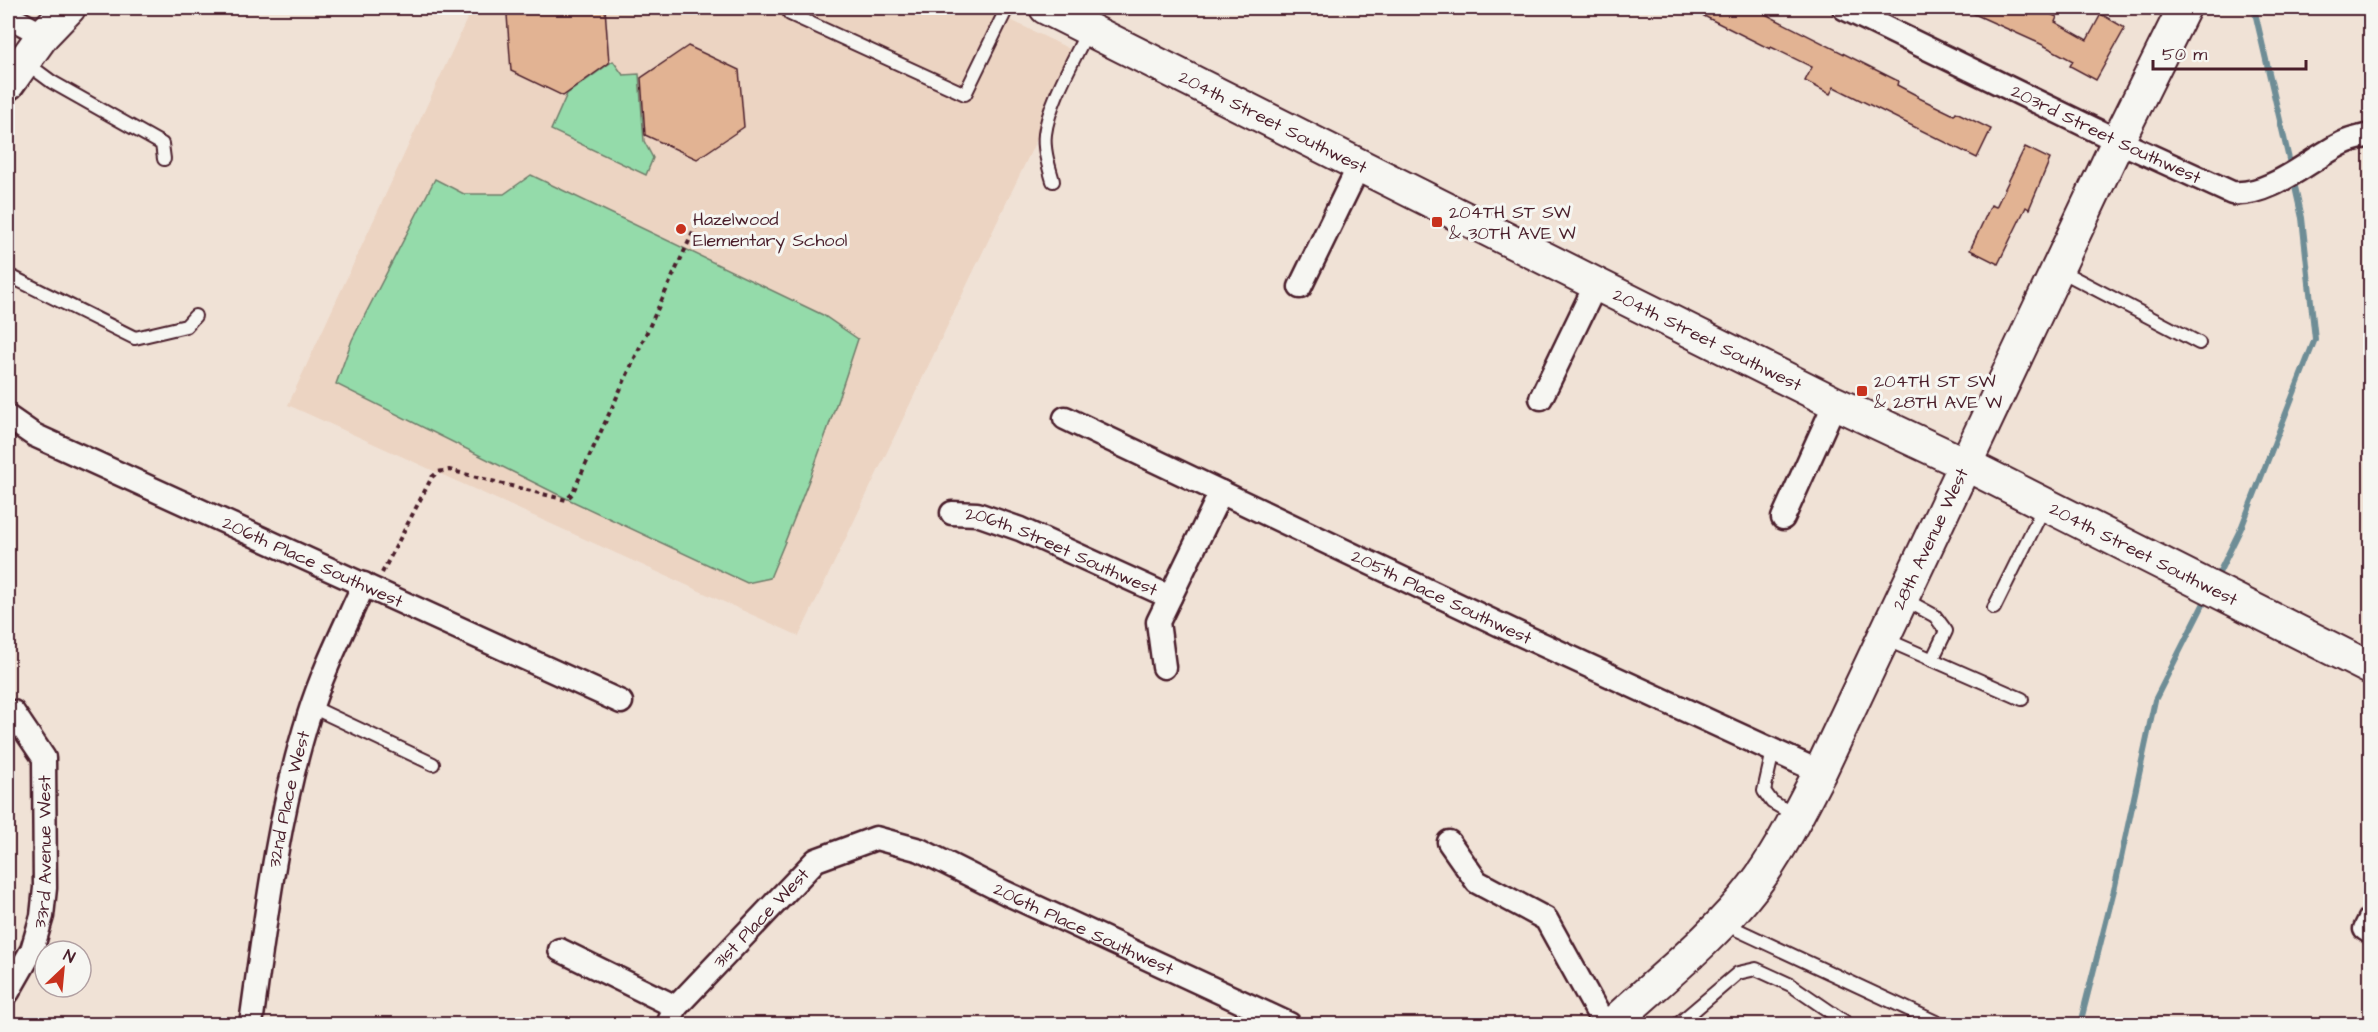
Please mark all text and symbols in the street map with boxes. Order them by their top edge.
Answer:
scale bar [2153,33,2306,71]
text: 50 m [2162,42,2207,67]
street label: 204th Street Southwest [1175,64,1372,180]
street label: 203rd Street Southwest [2007,78,2206,190]
place label: 204TH ST SW & 30TH AVE W [1449,200,1576,246]
place label: Hazelwood Elementary School [693,207,848,254]
marker: 204TH ST SW & 30TH AVE W [1430,215,1444,229]
marker: Hazelwood Elementary School [674,222,688,236]
street label: 204th Street Southwest [1609,282,1807,397]
place label: 204TH ST SW & 28TH AVE W [1874,369,2002,415]
marker: 204TH ST SW & 28TH AVE W [1855,384,1869,398]
street label: 28th Avenue West [1886,463,1975,614]
street label: 204th Street Southwest [2045,496,2243,612]
street label: 206th Street Southwest [965,501,1162,603]
street label: 206th Place Southwest [219,510,408,614]
street label: 205th Place Southwest [1347,543,1537,651]
street label: 32nd Place West [261,727,316,870]
street label: 33rd Avenue West [26,774,58,932]
street label: 31st Place West [707,862,815,973]
street label: 206th Place Southwest [989,876,1178,982]
north arrow [33,939,93,999]
text: N [60,944,78,969]

